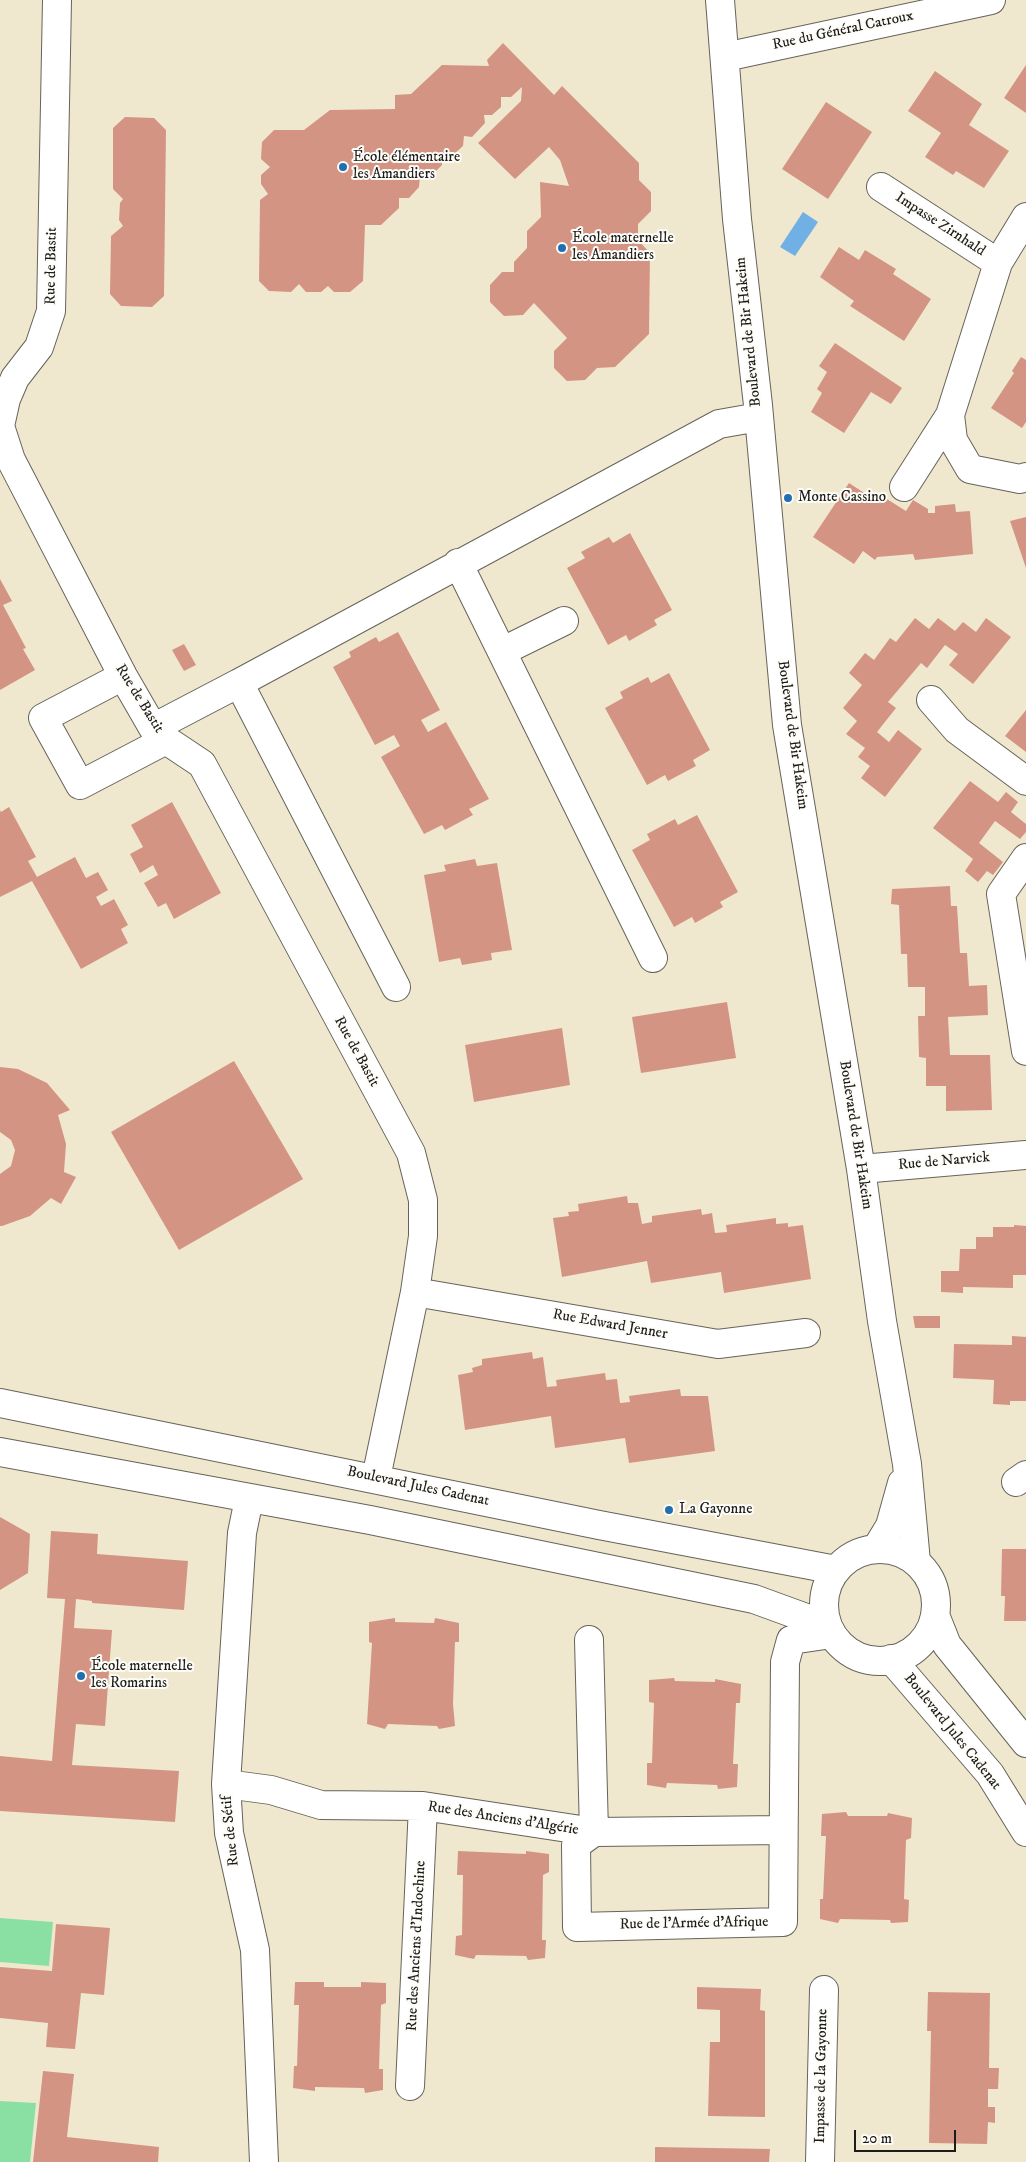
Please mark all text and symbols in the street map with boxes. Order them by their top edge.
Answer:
street label: Rue du Général Catroux [771,7,915,55]
place label: École élémentaire les Amandiers [353,149,460,184]
marker: École élémentaire les Amandiers [337,161,349,173]
street label: Impasse Zirnhald [892,189,988,261]
street label: Rue de Bastit [42,227,62,305]
place label: École maternelle les Amandiers [572,230,674,265]
marker: École maternelle les Amandiers [556,242,568,254]
street label: Boulevard de Bir Hakeim [732,256,766,408]
place label: Monte Cassino [798,489,886,507]
marker: Monte Cassino [782,492,794,504]
street label: Boulevard de Bir Hakeim [773,659,811,811]
street label: Rue de Bastit [111,661,167,737]
street label: Rue de Bastit [329,1014,383,1090]
street label: Boulevard de Bir Hakeim [834,1059,876,1211]
street label: Rue de Narvick [897,1149,991,1175]
street label: Rue Edward Jenner [551,1306,669,1344]
street label: Boulevard Jules Cadenat [345,1463,491,1511]
place label: La Gayonne [679,1501,752,1519]
marker: La Gayonne [663,1504,675,1516]
place label: École maternelle les Romarins [91,1658,193,1693]
marker: École maternelle les Romarins [75,1670,87,1682]
street label: Boulevard Jules Cadenat [899,1670,1005,1794]
street label: Rue de Sétif [218,1795,244,1867]
street label: Rue des Anciens d'Algérie [426,1798,580,1840]
street label: Rue des Anciens d'Indochine [404,1860,430,2032]
street label: Rue de l'Armée d'Afrique [619,1914,769,1934]
street label: Impasse de la Gayonne [812,2008,832,2144]
scale bar [856,2120,958,2152]
text: 20 m [862,2129,892,2148]

